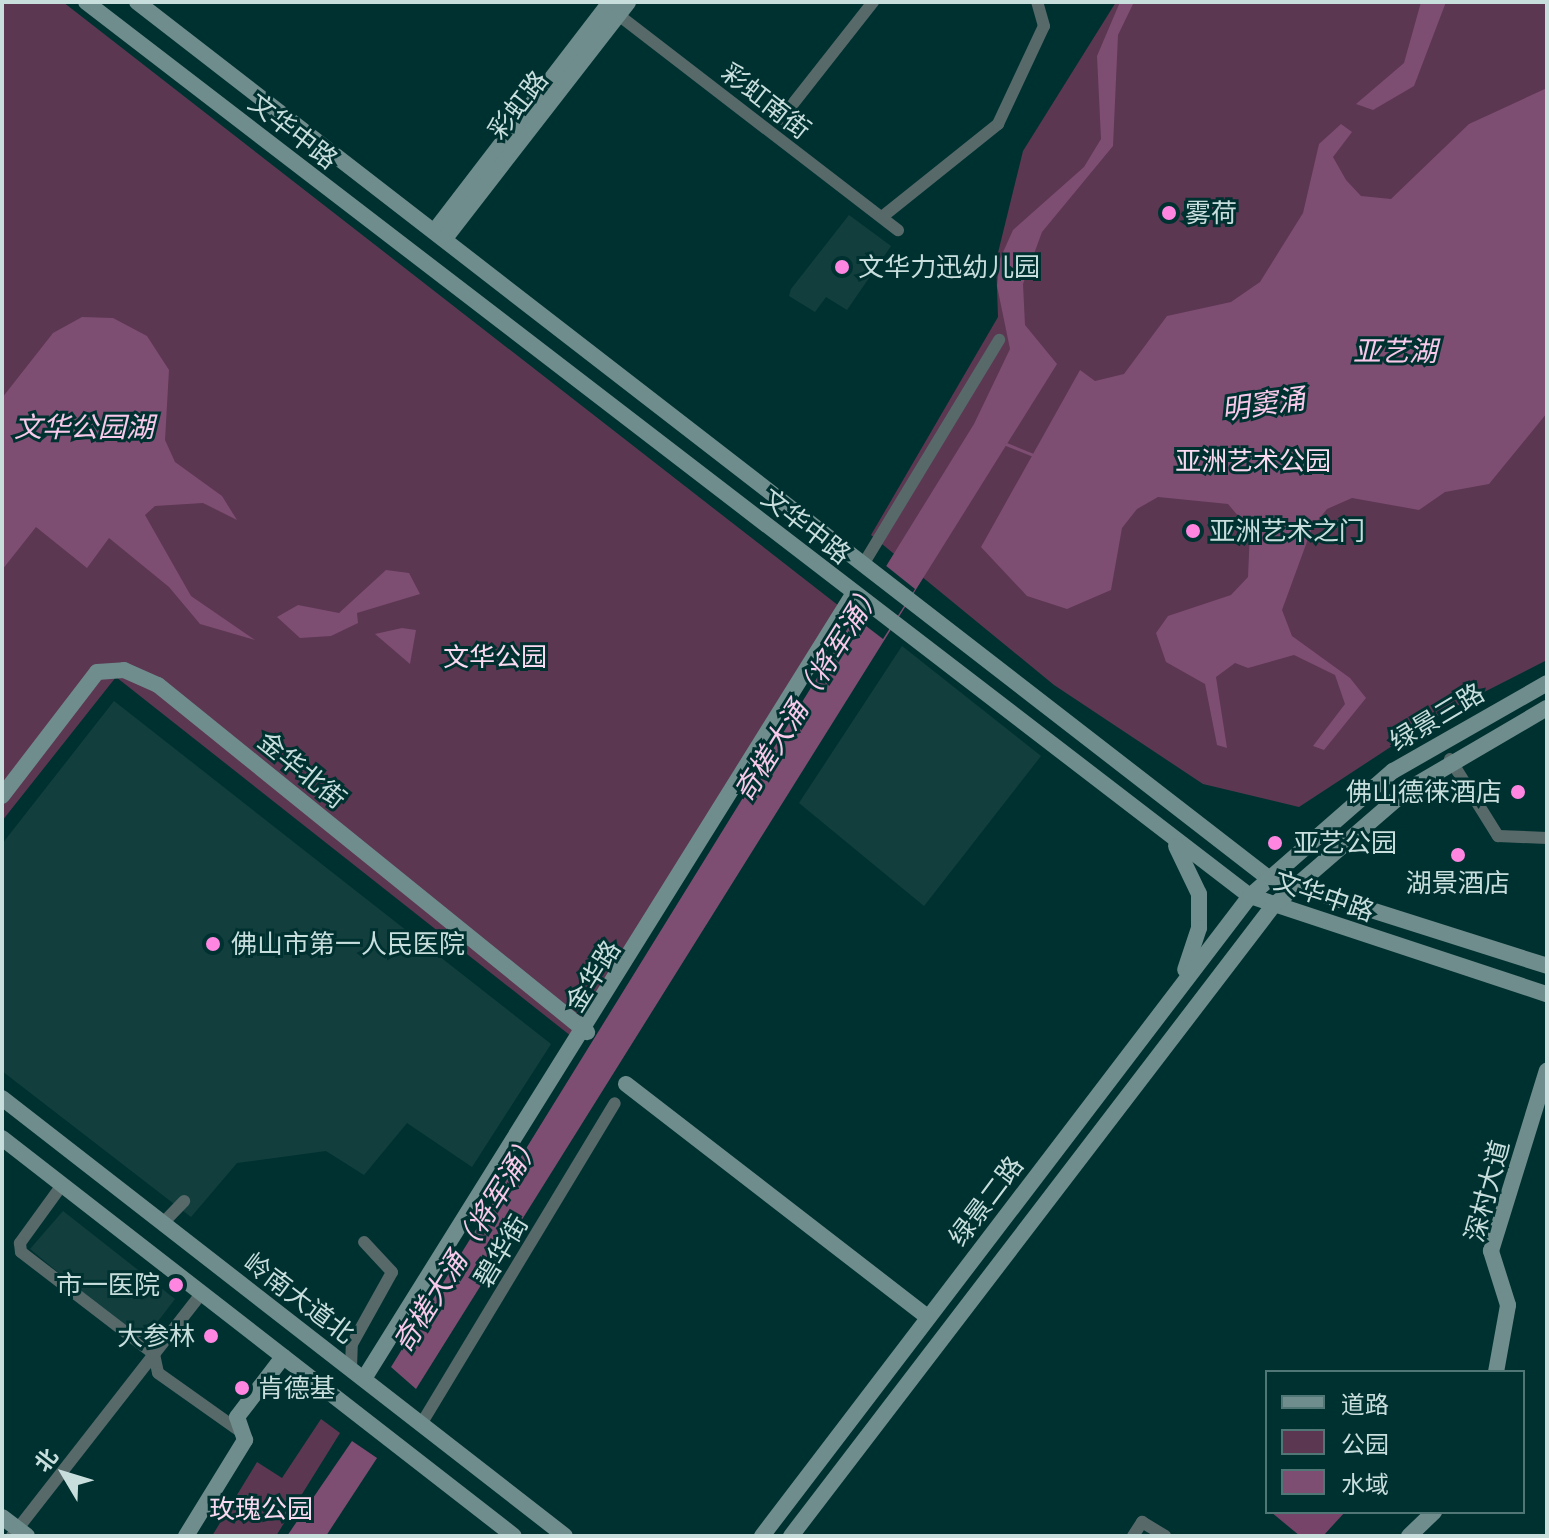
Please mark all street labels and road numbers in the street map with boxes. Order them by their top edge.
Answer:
street label: 彩虹南街 [715,57,817,145]
street label: 彩虹路 [482,65,554,145]
street label: 文华中路 [242,87,344,175]
street label: 文华中路 [755,482,857,570]
street label: 绿景三路 [1384,677,1490,757]
street label: 金华北街 [252,725,352,815]
street label: 文华中路 [1270,864,1378,928]
street label: 金华路 [559,935,627,1017]
street label: 深村大道 [1458,1137,1516,1245]
street label: 绿景二路 [942,1150,1030,1252]
street label: 碧华街 [468,1210,534,1292]
street label: 岭南大道北 [238,1246,360,1350]

